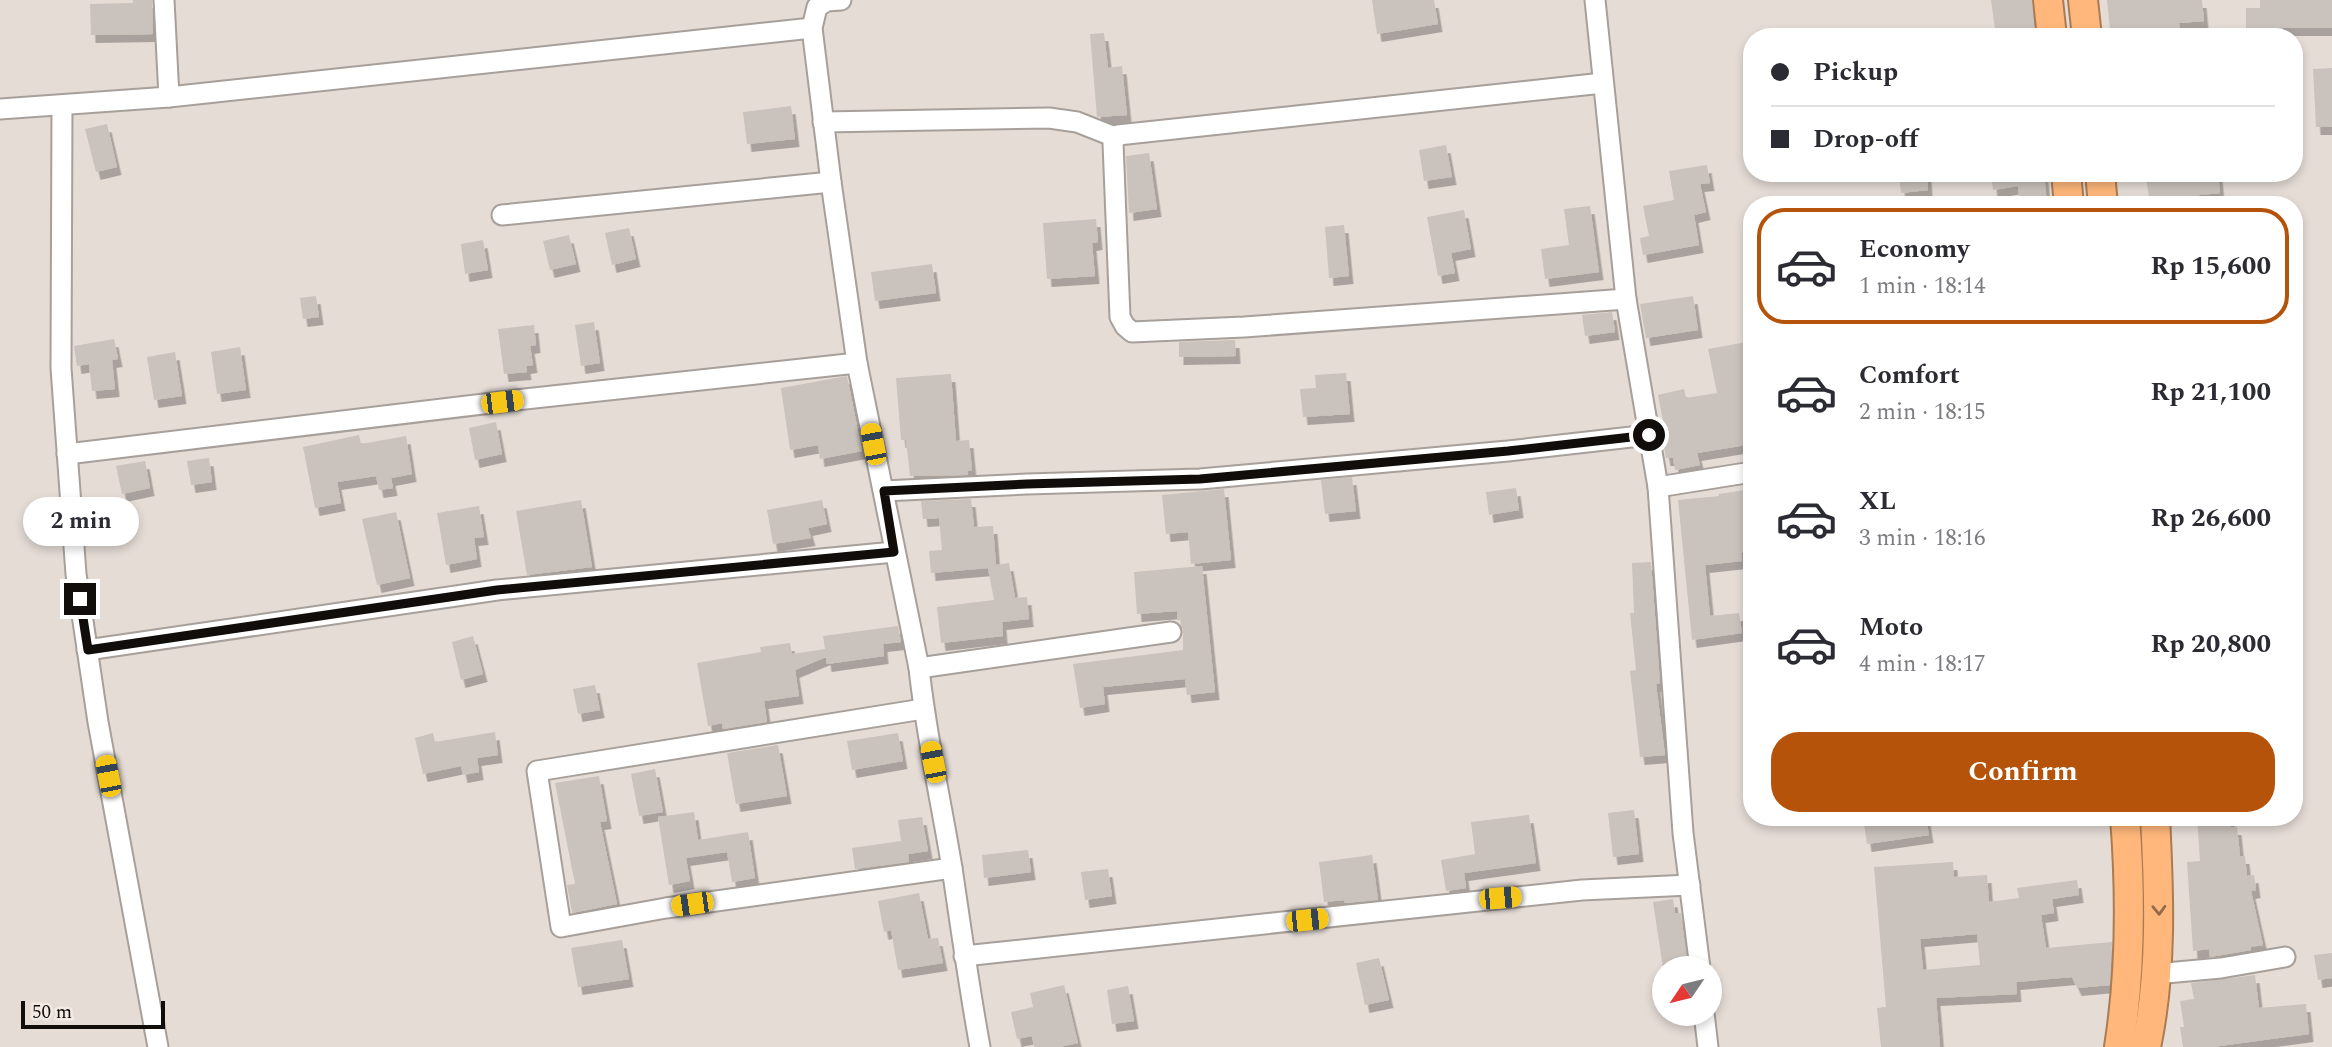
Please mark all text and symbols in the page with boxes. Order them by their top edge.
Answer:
text: Pickup [1813,52,1898,92]
text: Drop-off [1813,119,1918,159]
text: Economy [1859,229,1969,269]
icon: car [1775,235,1838,298]
text: Rp 15,600 [2150,246,2271,286]
text: 1 min · 18:14 [1859,269,1986,304]
text: Comfort [1859,355,1960,395]
icon: car [1775,361,1838,424]
text: Rp 21,100 [2150,372,2271,412]
car [480,389,525,415]
text: 2 min · 18:15 [1859,395,1986,430]
route start [1633,419,1665,451]
car [859,421,888,467]
text: XL [1859,481,1896,521]
icon: car [1775,487,1838,550]
callout: 2 min [22,498,138,546]
text: Rp 26,600 [2150,498,2271,538]
text: 2 min [50,504,112,539]
text: 3 min · 18:16 [1859,521,1986,556]
route end [64,583,96,615]
text: Moto [1859,607,1923,647]
icon: car [1775,613,1838,676]
text: Rp 20,800 [2150,624,2271,664]
text: 4 min · 18:17 [1859,647,1986,682]
button: Confirm [1771,732,2275,812]
car [919,739,948,785]
car [94,753,123,799]
car [1479,886,1522,910]
car [670,891,715,917]
one-way arrow [2151,905,2166,916]
car [1286,907,1329,933]
north arrow [1652,956,1722,1026]
map controls [1652,956,1722,1026]
scale bar [21,998,164,1030]
text: 50 m [32,998,72,1027]

